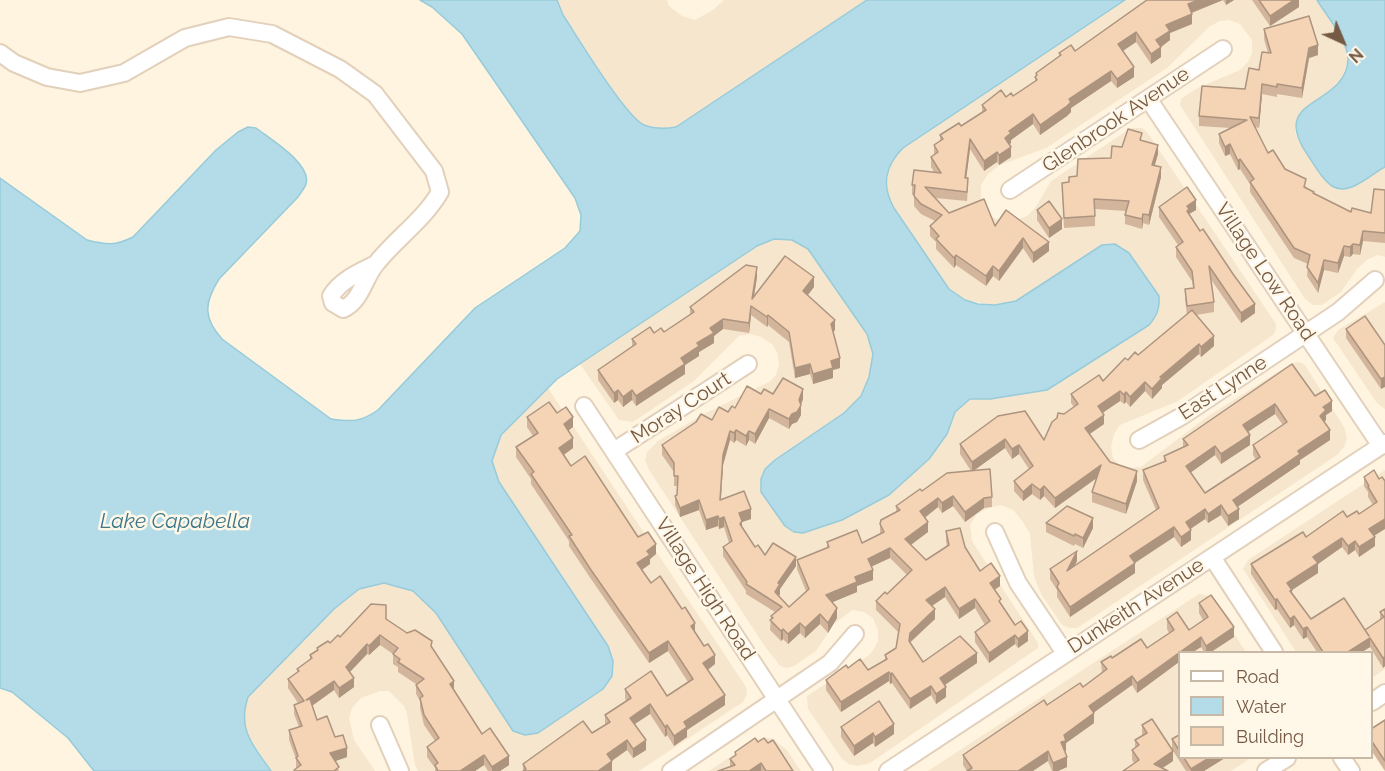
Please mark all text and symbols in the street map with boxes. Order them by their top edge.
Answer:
north arrow [1313,12,1373,72]
text: N [1345,44,1367,66]
street label: Glenbrook Avenue [1038,62,1194,178]
street label: Village Low Road [1210,198,1320,346]
street label: East Lynne [1174,351,1272,425]
street label: Moray Court [627,367,735,449]
water label: Lake Capabella [100,509,250,535]
street label: Village High Road [650,513,760,665]
street label: Dunkeith Avenue [1063,553,1209,659]
legend [1178,651,1373,759]
text: Road [1236,666,1279,687]
text: Water [1236,696,1286,717]
text: Building [1236,726,1304,747]

